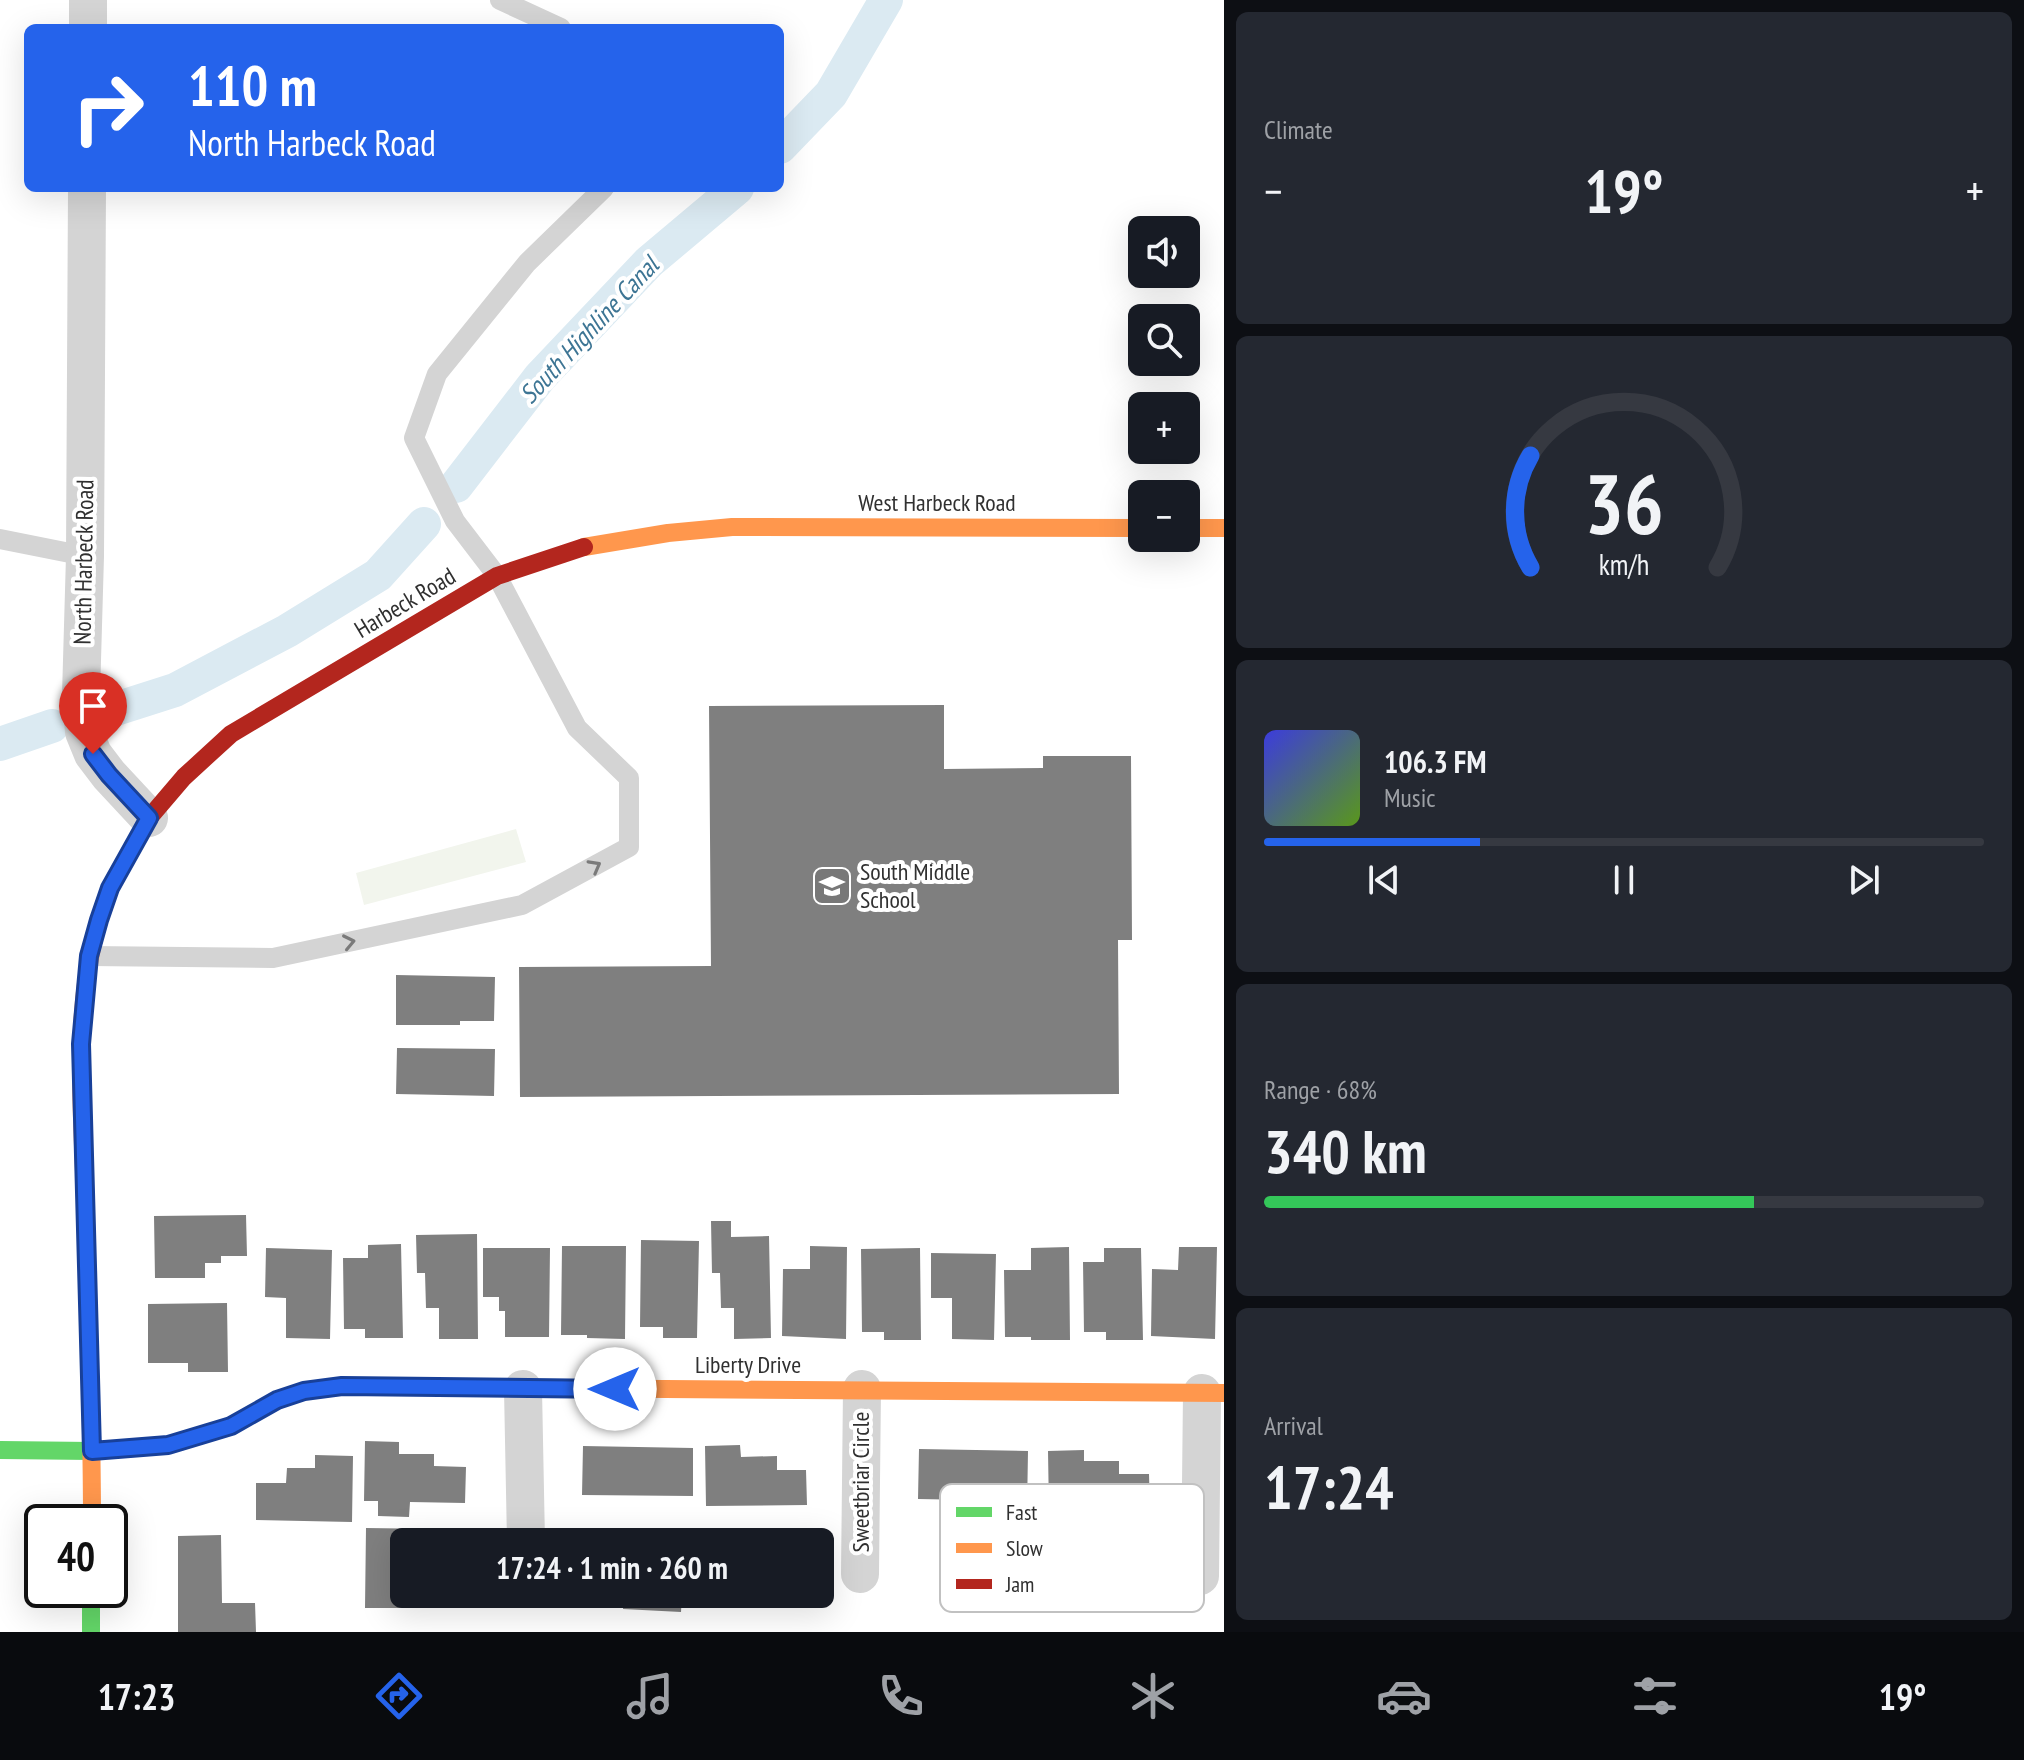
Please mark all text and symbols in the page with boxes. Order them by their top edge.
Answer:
text: 110 m [188,49,317,121]
icon: right [56,56,160,160]
text: Climate [1264,113,1333,146]
text: North Harbeck Road [188,119,436,166]
text: 19° [1584,152,1664,230]
text: − [1264,162,1282,219]
text: + [1966,162,1984,219]
map controls [1128,216,1200,552]
button: sound [1128,216,1200,288]
water label: South Highline Canal [512,247,667,410]
button: search [1128,304,1200,376]
button: + [1128,392,1200,464]
text: 36 [1584,449,1664,557]
street label: North Harbeck Road [67,479,100,645]
button: − [1128,480,1200,552]
street label: West Harbeck Road [858,487,1016,518]
text: km/h [1599,546,1649,583]
street label: Harbeck Road [349,560,461,645]
pin [59,672,127,754]
icon: arrive [71,684,115,728]
text: 106.3 FM [1384,742,1486,781]
text: Music [1384,781,1436,814]
place label: South Middle School [860,856,970,915]
icon: previous [1362,858,1406,902]
icon: pause [1602,858,1646,902]
icon: next [1842,858,1886,902]
one-way arrow [587,860,601,876]
school or university icon: South Middle School [811,865,853,907]
one-way arrow [342,934,355,951]
text: Range · 68% [1264,1073,1377,1106]
text: 340 km [1264,1112,1427,1190]
position arrow [573,1347,657,1431]
street label: Liberty Drive [695,1349,801,1380]
text: Arrival [1264,1409,1323,1442]
street label: Sweetbriar Circle [845,1412,876,1552]
text: 17:24 [1264,1448,1394,1526]
legend [940,1484,1204,1612]
text: Fast [1006,1498,1037,1526]
speed limit sign: 40 [24,1504,128,1608]
text: Slow [1006,1534,1043,1562]
text: 17:24 · 1 min · 260 m [496,1548,728,1587]
text: Jam [1005,1570,1034,1598]
icon: directions [371,1668,427,1724]
icon: music [622,1668,678,1724]
icon: phone [873,1668,929,1724]
icon: climate [1125,1668,1181,1724]
icon: car [1376,1668,1432,1724]
icon: filters [1627,1668,1683,1724]
text: 17:23 [98,1673,176,1720]
text: 19° [1879,1673,1926,1720]

